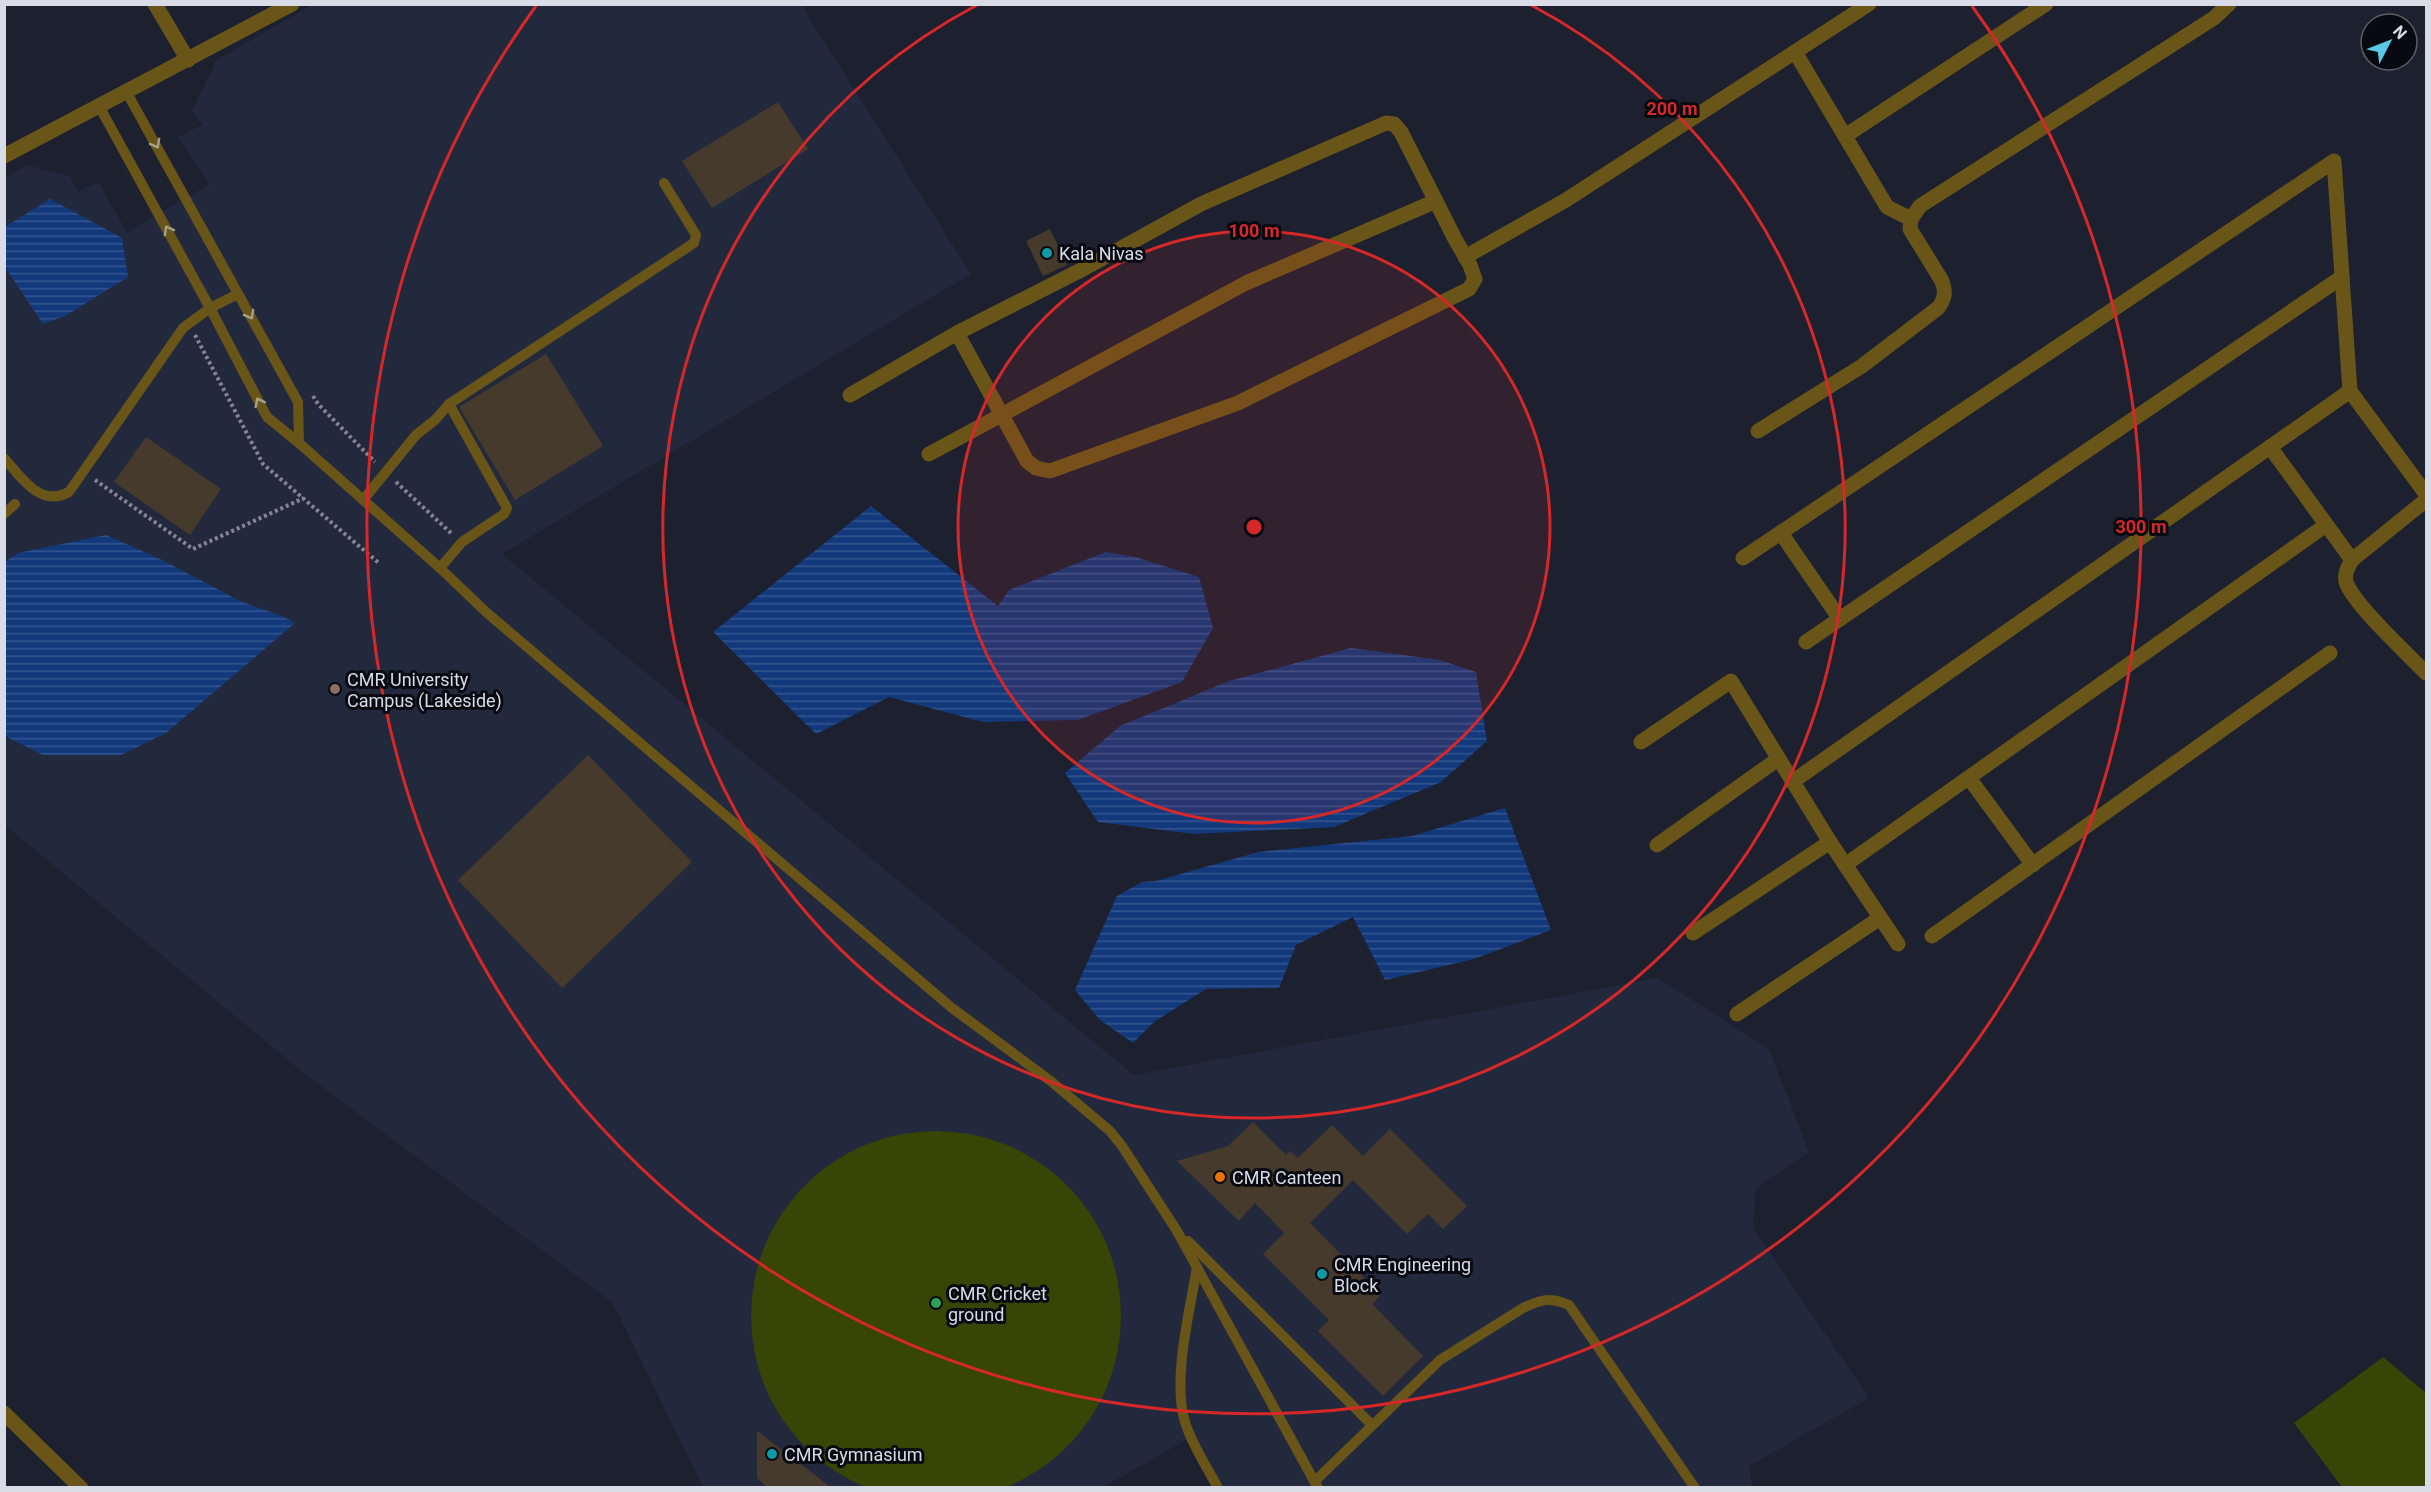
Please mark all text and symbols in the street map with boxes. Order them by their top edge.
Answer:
north arrow [2359,12,2419,72]
text: N [2389,22,2411,43]
text: 200 m [1646,98,1698,119]
one-way arrow [149,138,160,148]
text: 100 m [1228,220,1280,241]
one-way arrow [164,226,175,236]
place label: Kala Nivas [1059,243,1144,264]
marker: Kala Nivas [1040,246,1054,260]
one-way arrow [243,308,254,319]
one-way arrow [255,398,266,408]
text: 300 m [2115,516,2167,537]
centre of rings [1244,517,1264,537]
place label: CMR University Campus (Lakeside) [347,669,502,712]
marker: CMR University Campus (Lakeside) [328,682,342,696]
place label: CMR Canteen [1232,1167,1341,1188]
marker: CMR Canteen [1213,1170,1227,1184]
place label: CMR Engineering Block [1334,1254,1471,1296]
marker: CMR Engineering Block [1315,1267,1329,1281]
place label: CMR Cricket ground [948,1283,1047,1325]
marker: CMR Cricket ground [929,1296,943,1310]
place label: CMR Gymnasium [784,1444,923,1465]
marker: CMR Gymnasium [765,1447,779,1461]

